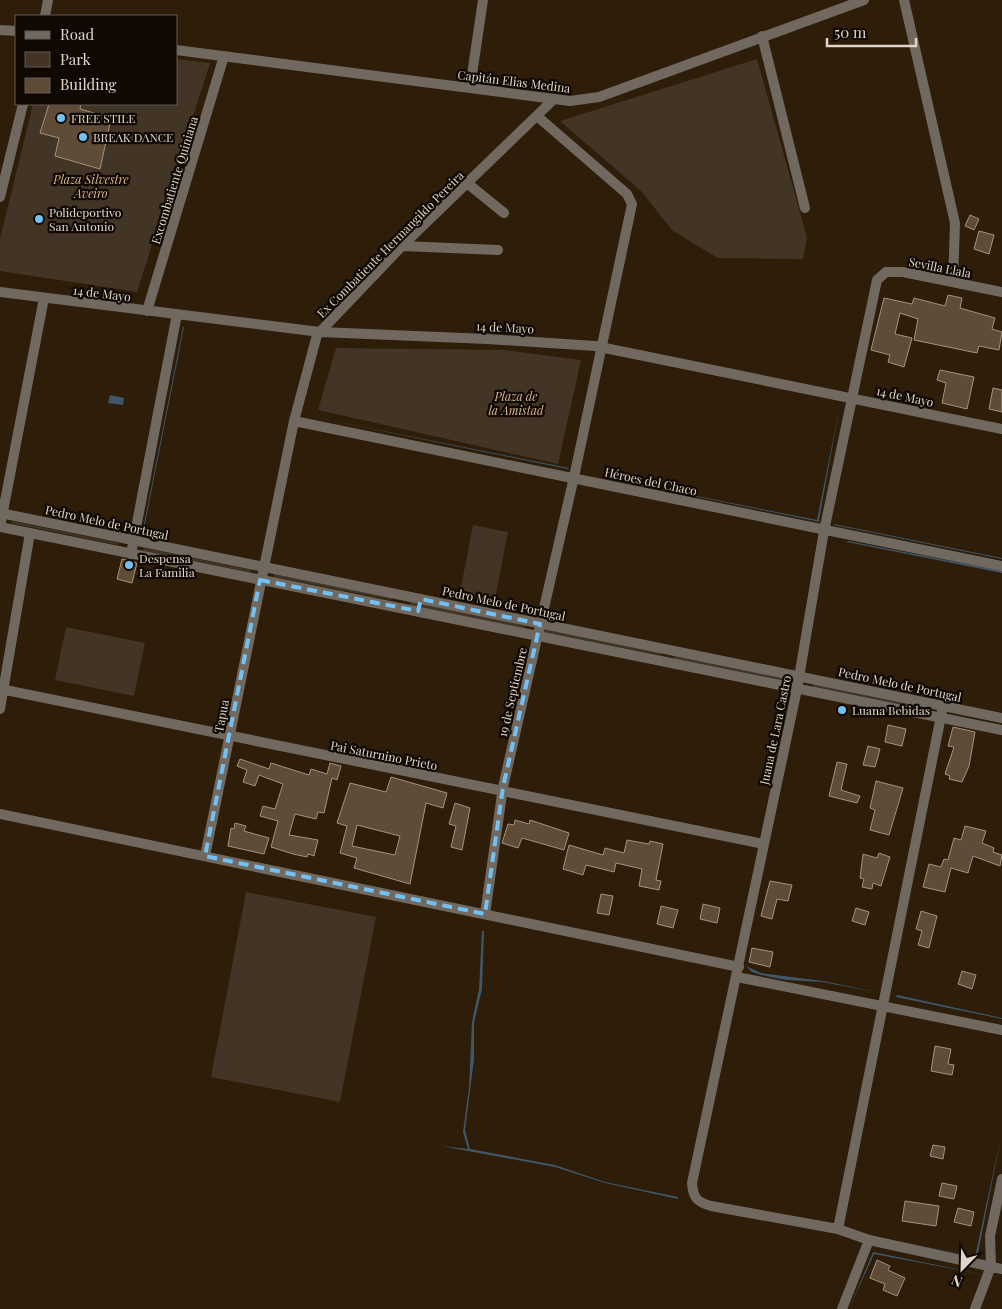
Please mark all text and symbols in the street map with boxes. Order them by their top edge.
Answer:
legend [15,15,178,105]
scale bar [827,15,916,47]
text: 50 m [834,22,867,42]
text: Road [60,24,94,44]
text: Park [60,49,92,69]
street label: Capitán Elias Medina [457,66,571,96]
text: Building [60,74,117,94]
place label: FREE STILE [71,110,136,126]
marker: FREE STILE [55,112,67,124]
street label: Excombatiente Quiniana [147,114,201,246]
place label: BREAK DANCE [93,129,173,145]
marker: BREAK DANCE [77,131,89,143]
street label: Ex Combatiente Hermangildo Pereira [313,167,467,321]
park label: Plaza Silvestre Aveiro [52,171,129,201]
place label: Polideportivo San Antonio [49,204,122,234]
marker: Polideportivo San Antonio [33,213,45,225]
street label: Sevilla Llala [907,253,973,281]
street label: 14 de Mayo [72,282,132,305]
street label: 14 de Mayo [476,317,535,337]
street label: 14 de Mayo [875,382,936,410]
park label: Plaza de la Amistad [489,388,544,418]
street label: Héroes del Chaco [603,463,699,499]
street label: Pedro Melo de Portugal [44,501,171,543]
place label: Despensa La Familia [139,550,195,580]
marker: Despensa La Familia [123,559,135,571]
street label: Pedro Melo de Portugal [441,582,568,624]
street label: 19 de Septiembre [494,646,530,738]
street label: Pedro Melo de Portugal [837,663,964,705]
street label: Juana de Lara Castro [755,673,794,787]
street label: Tapua [210,698,232,734]
place label: Luana Bebidas [852,702,930,718]
marker: Luana Bebidas [836,704,848,716]
street label: Pai Saturnino Prieto [329,737,439,773]
north arrow [937,1244,987,1294]
text: N [948,1271,965,1292]

